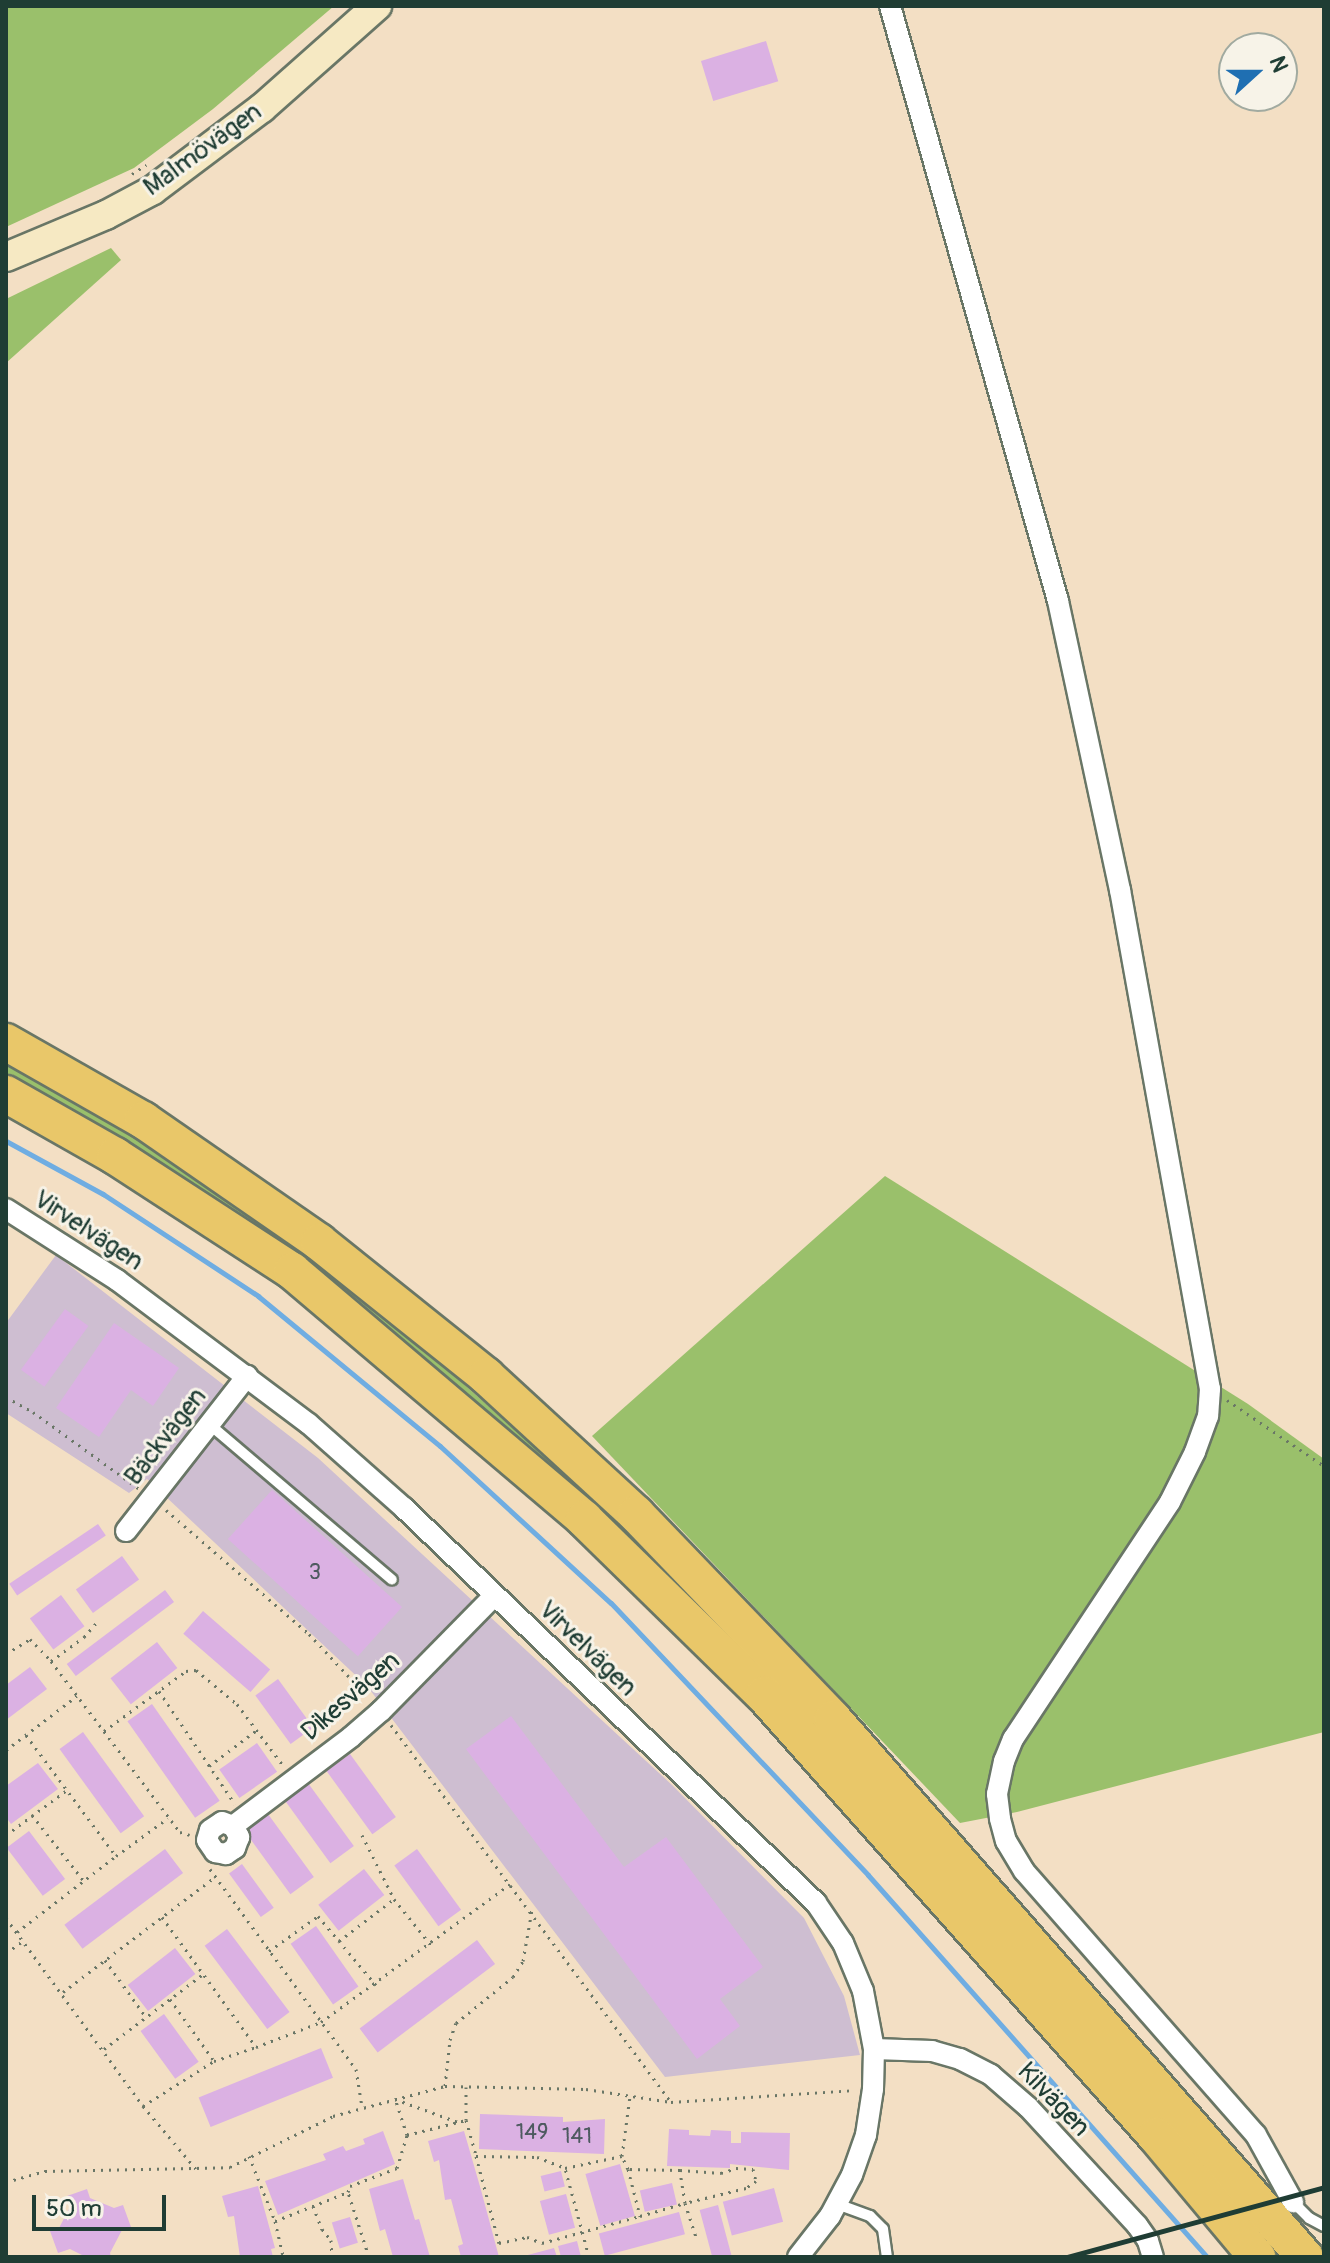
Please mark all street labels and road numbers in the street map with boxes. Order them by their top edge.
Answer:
street label: Malmövägen [138,97,268,203]
street label: Virvelvägen [27,1184,149,1278]
street label: Bäckvägen [118,1382,214,1492]
street label: Virvelvägen [531,1595,643,1703]
street label: Dikesvägen [295,1646,407,1748]
street label: Kilvägen [1010,2057,1096,2143]

